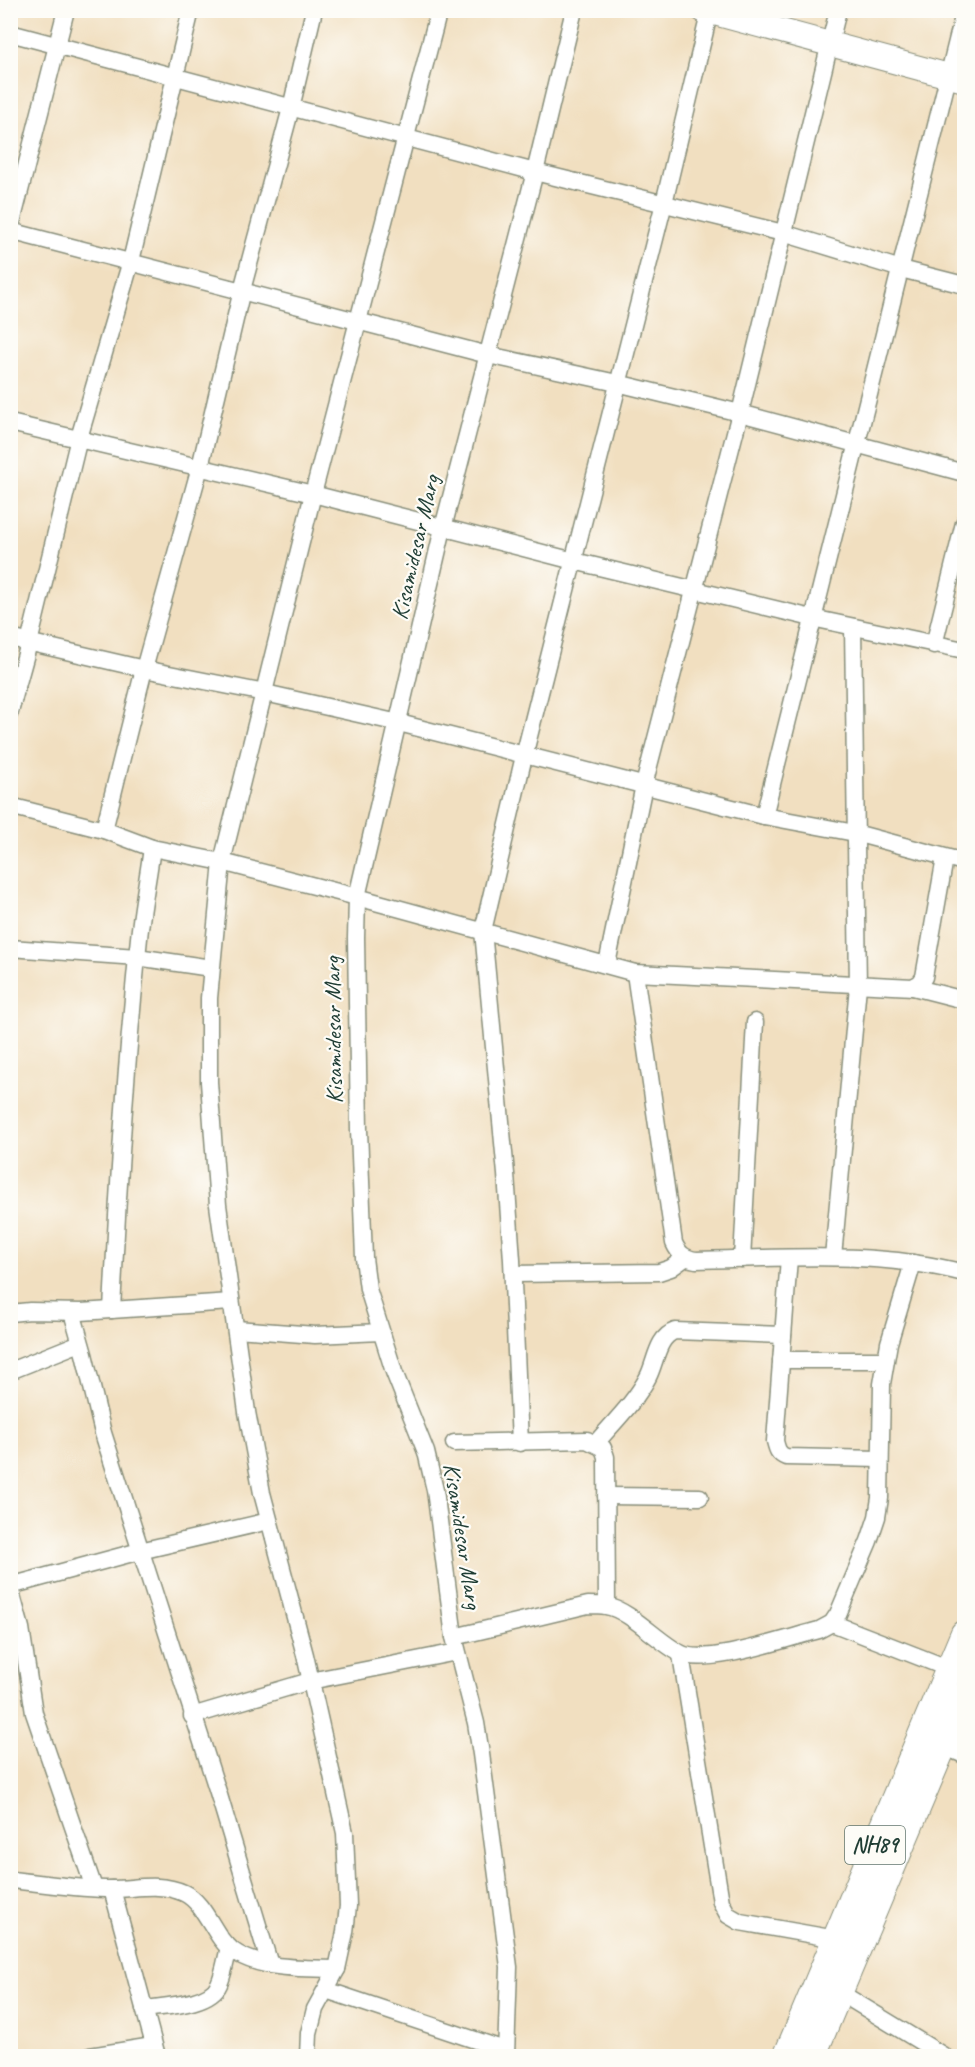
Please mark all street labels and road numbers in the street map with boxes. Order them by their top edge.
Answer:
street label: Kisamidesar Marg [384,470,447,622]
street label: Kisamidesar Marg [317,955,349,1104]
street label: Kisamidesar Marg [437,1461,490,1613]
road number: NH89 [845,1826,905,1864]

